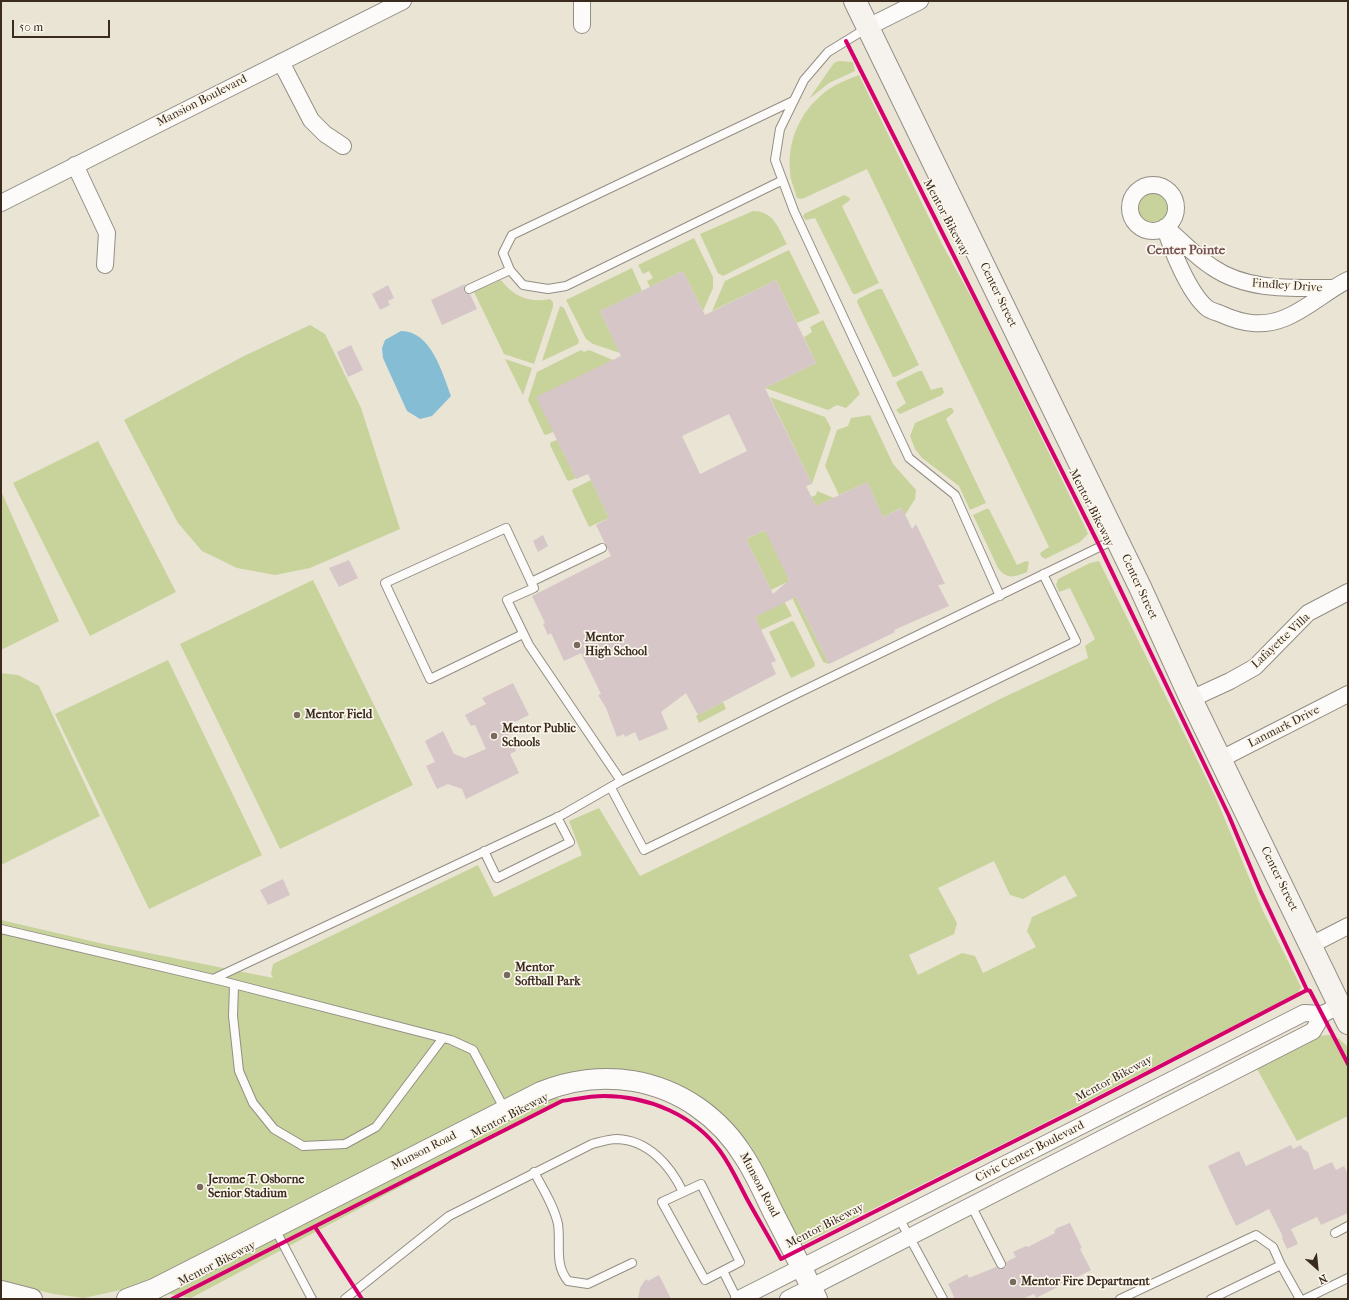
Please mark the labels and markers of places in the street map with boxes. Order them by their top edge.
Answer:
place label: Mentor High School [585,631,647,659]
marker: Mentor High School [572,640,582,650]
place label: Mentor Field [305,708,372,722]
marker: Mentor Field [292,710,302,720]
place label: Mentor Public Schools [502,722,576,750]
marker: Mentor Public Schools [489,731,499,741]
place label: Mentor Softball Park [515,961,580,989]
marker: Mentor Softball Park [502,970,512,980]
place label: Jerome T. Osborne Senior Stadium [208,1173,304,1201]
marker: Jerome T. Osborne Senior Stadium [195,1182,205,1192]
place label: Mentor Fire Department [1021,1275,1150,1289]
marker: Mentor Fire Department [1008,1277,1018,1287]

